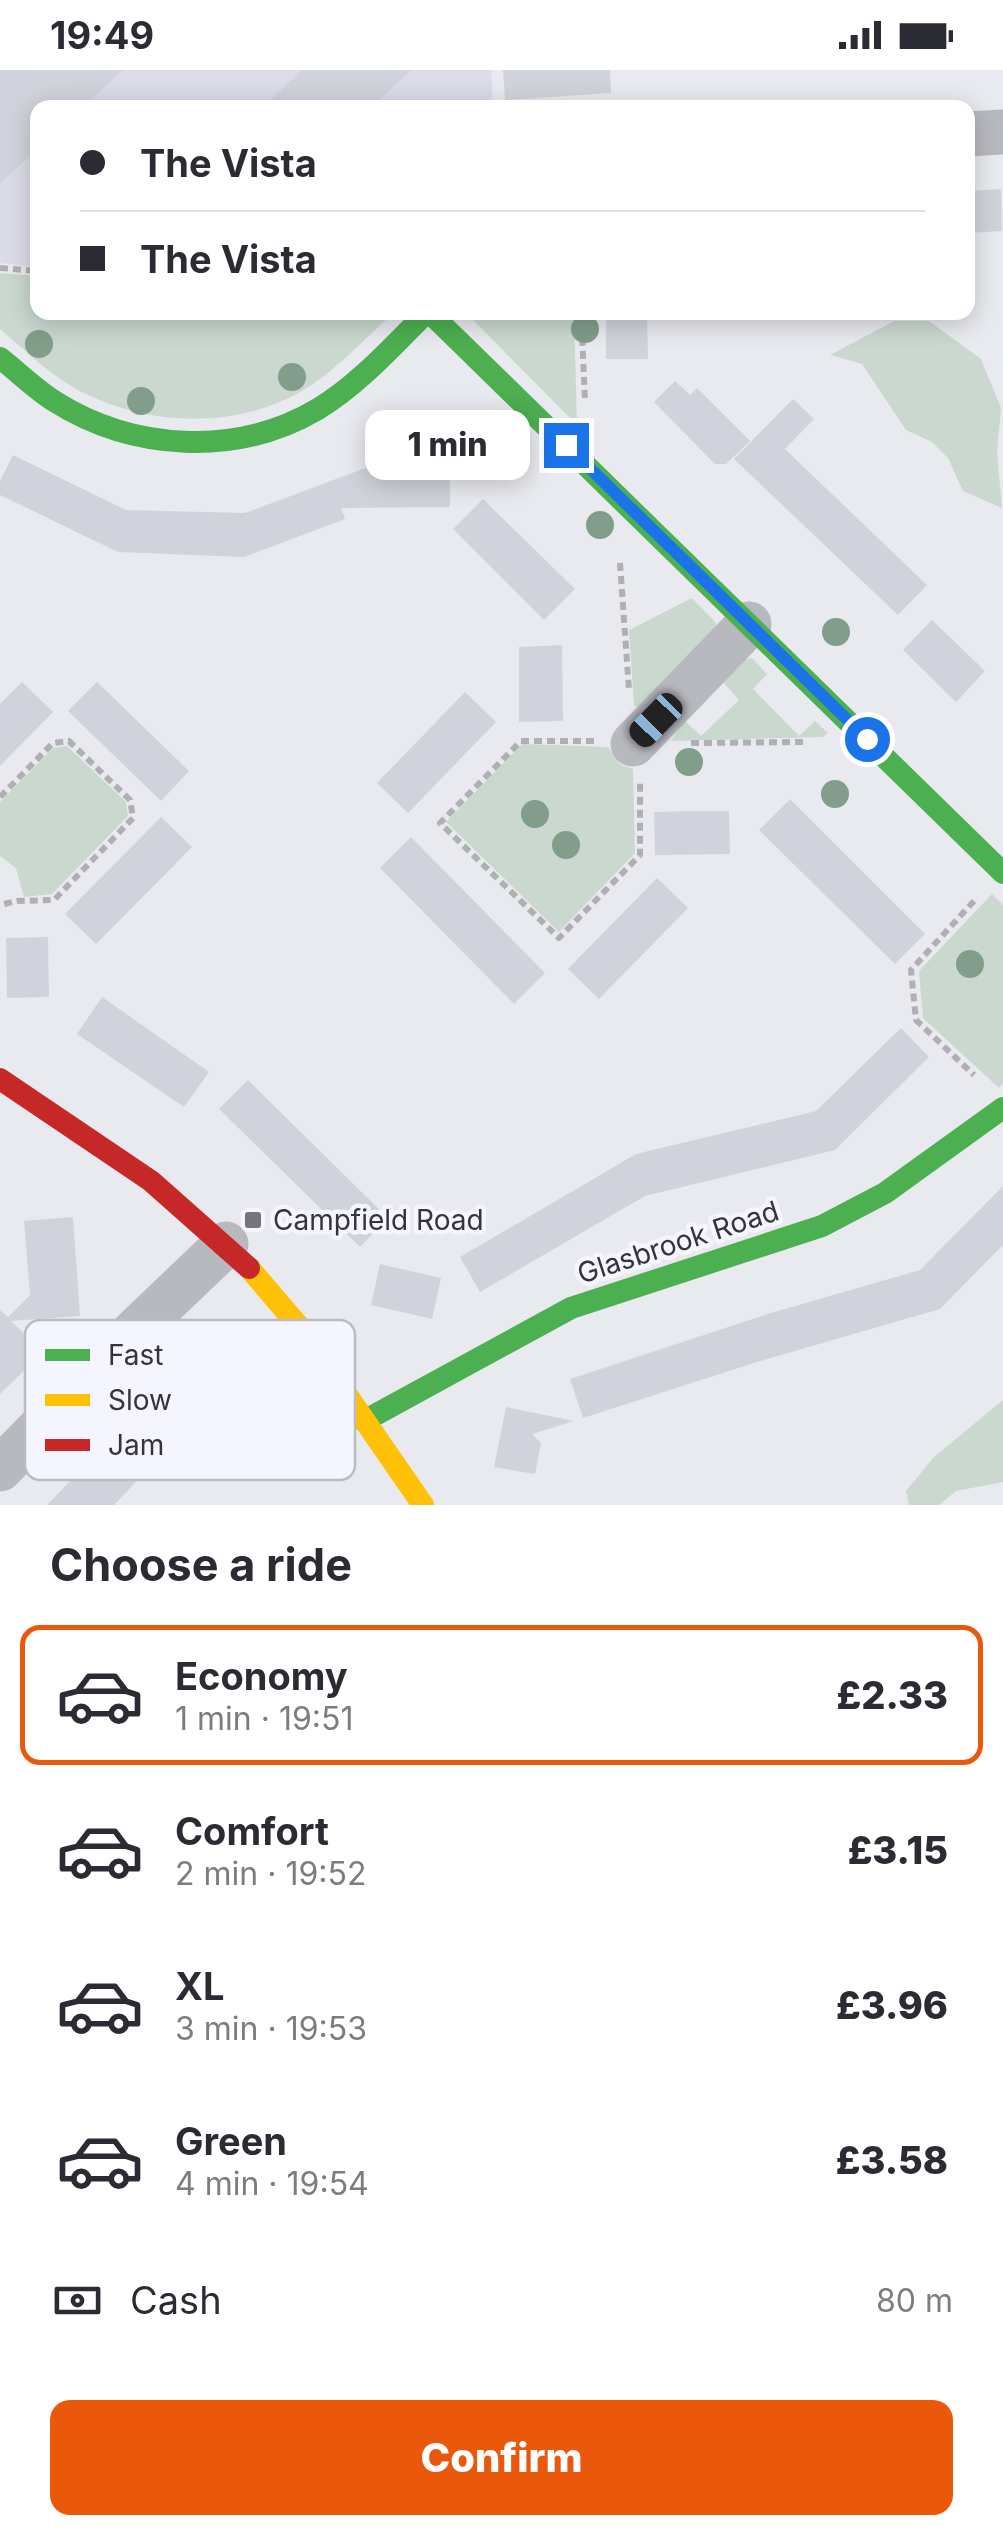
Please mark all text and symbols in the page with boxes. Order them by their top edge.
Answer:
text: 19:49 [50,12,154,58]
text: The Vista [140,140,317,186]
text: The Vista [140,236,317,282]
callout: 1 min [366,410,531,480]
route end [544,423,589,468]
text: 1 min [407,425,488,464]
car [624,688,688,752]
route start [845,717,890,762]
street label: Glasbrook Road [573,1193,783,1291]
place label: Campfield Road [273,1203,484,1237]
marker: Campfield Road [242,1209,264,1231]
legend [25,1320,355,1480]
text: Fast [108,1338,164,1372]
text: Slow [108,1383,172,1417]
text: Jam [108,1428,164,1462]
text: Choose a ride [50,1537,352,1592]
icon: car [55,1650,145,1740]
text: Economy [175,1653,348,1699]
text: £2.33 [837,1672,948,1718]
text: 1 min · 19:51 [175,1699,353,1738]
icon: car [55,1805,145,1895]
text: Comfort [175,1808,329,1854]
text: £3.15 [848,1827,948,1873]
text: 2 min · 19:52 [175,1854,366,1893]
icon: car [55,1960,145,2050]
text: XL [175,1963,225,2009]
text: £3.96 [836,1982,948,2028]
text: 3 min · 19:53 [175,2009,367,2048]
icon: car [55,2115,145,2205]
text: Green [175,2118,287,2164]
text: £3.58 [836,2137,948,2183]
text: 4 min · 19:54 [175,2164,369,2203]
icon: cash [50,2273,105,2328]
text: Cash [130,2277,222,2323]
text: 80 m [876,2281,953,2320]
button: Confirm [50,2400,953,2515]

